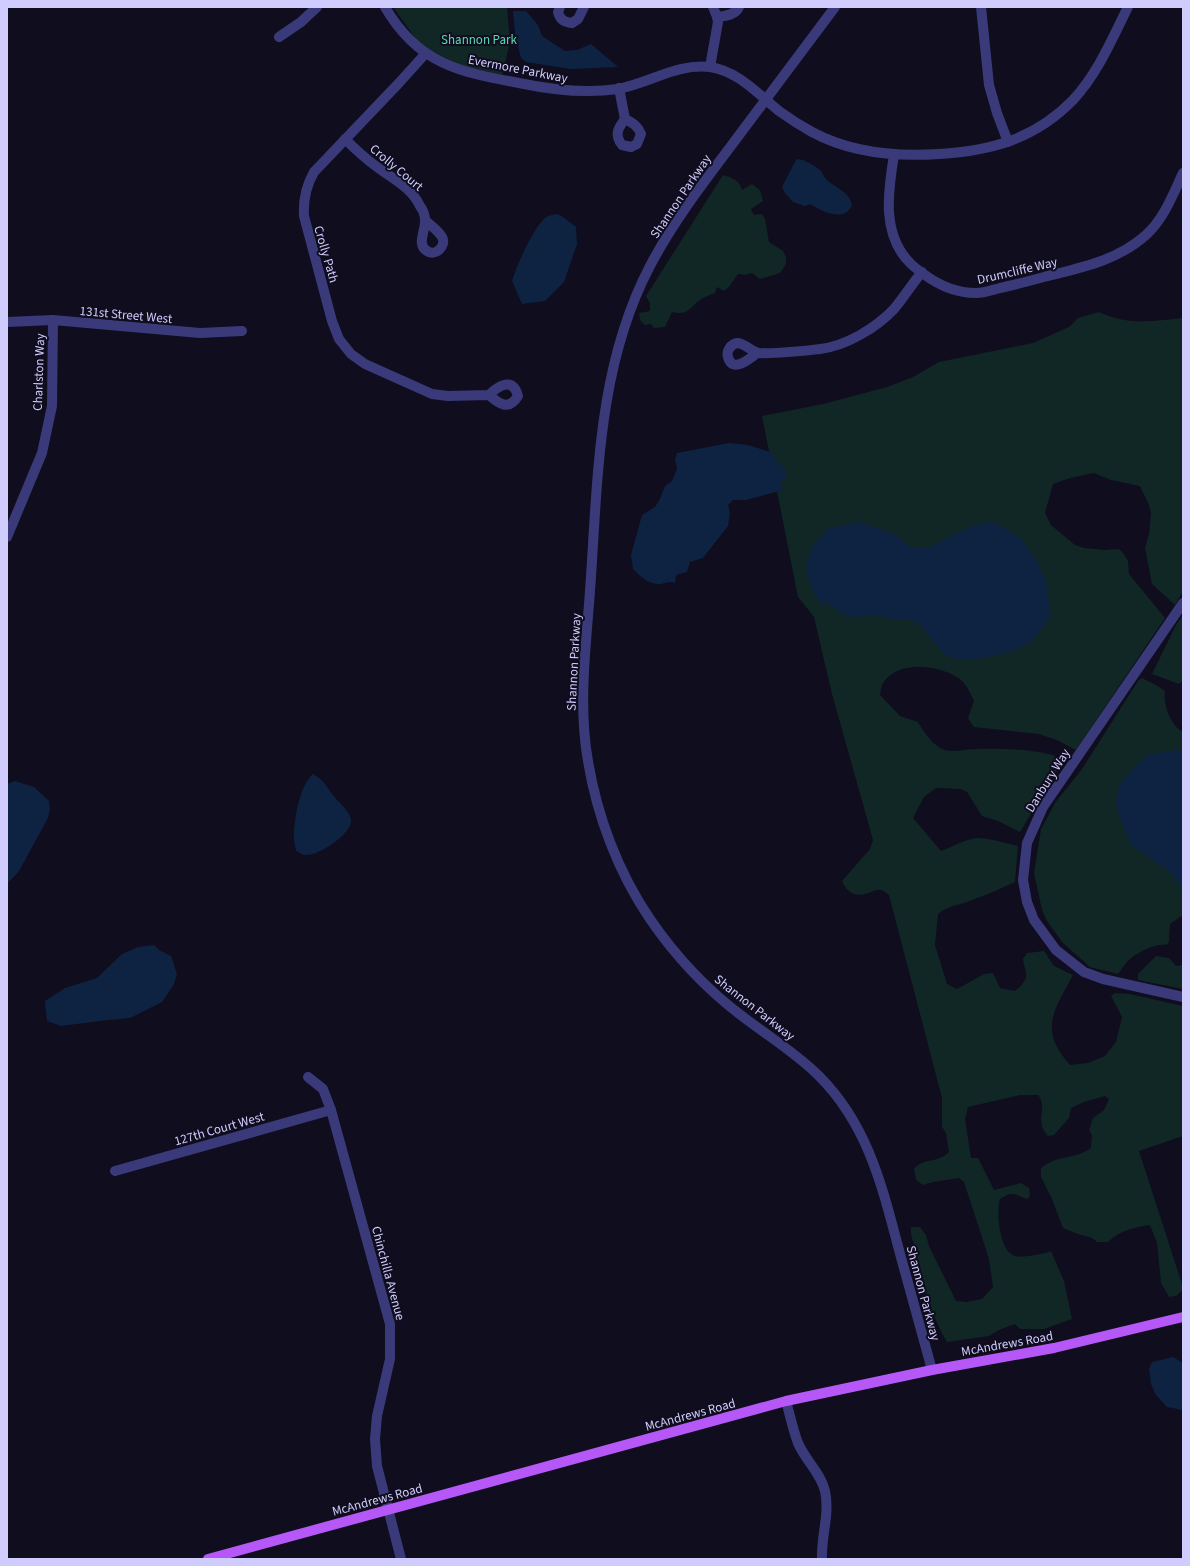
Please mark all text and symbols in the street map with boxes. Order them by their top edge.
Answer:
park label: Shannon Park [441,31,517,49]
street label: Evermore Parkway [466,51,569,87]
street label: Crolly Court [366,140,427,196]
street label: Shannon Parkway [646,151,716,242]
street label: Crolly Path [309,224,343,285]
street label: Drumcliffe Way [975,253,1059,289]
street label: 131st Street West [79,302,174,328]
street label: Charlston Way [29,333,49,411]
street label: Shannon Parkway [562,613,586,711]
street label: Danbury Way [1021,745,1075,816]
street label: Shannon Parkway [710,971,798,1045]
street label: 127th Court West [172,1107,267,1150]
street label: Chinchilla Avenue [367,1224,409,1322]
street label: Shannon Parkway [902,1244,944,1343]
street label: McAndrews Road [960,1327,1055,1361]
street label: McAndrews Road [643,1394,737,1436]
street label: McAndrews Road [330,1479,424,1521]

